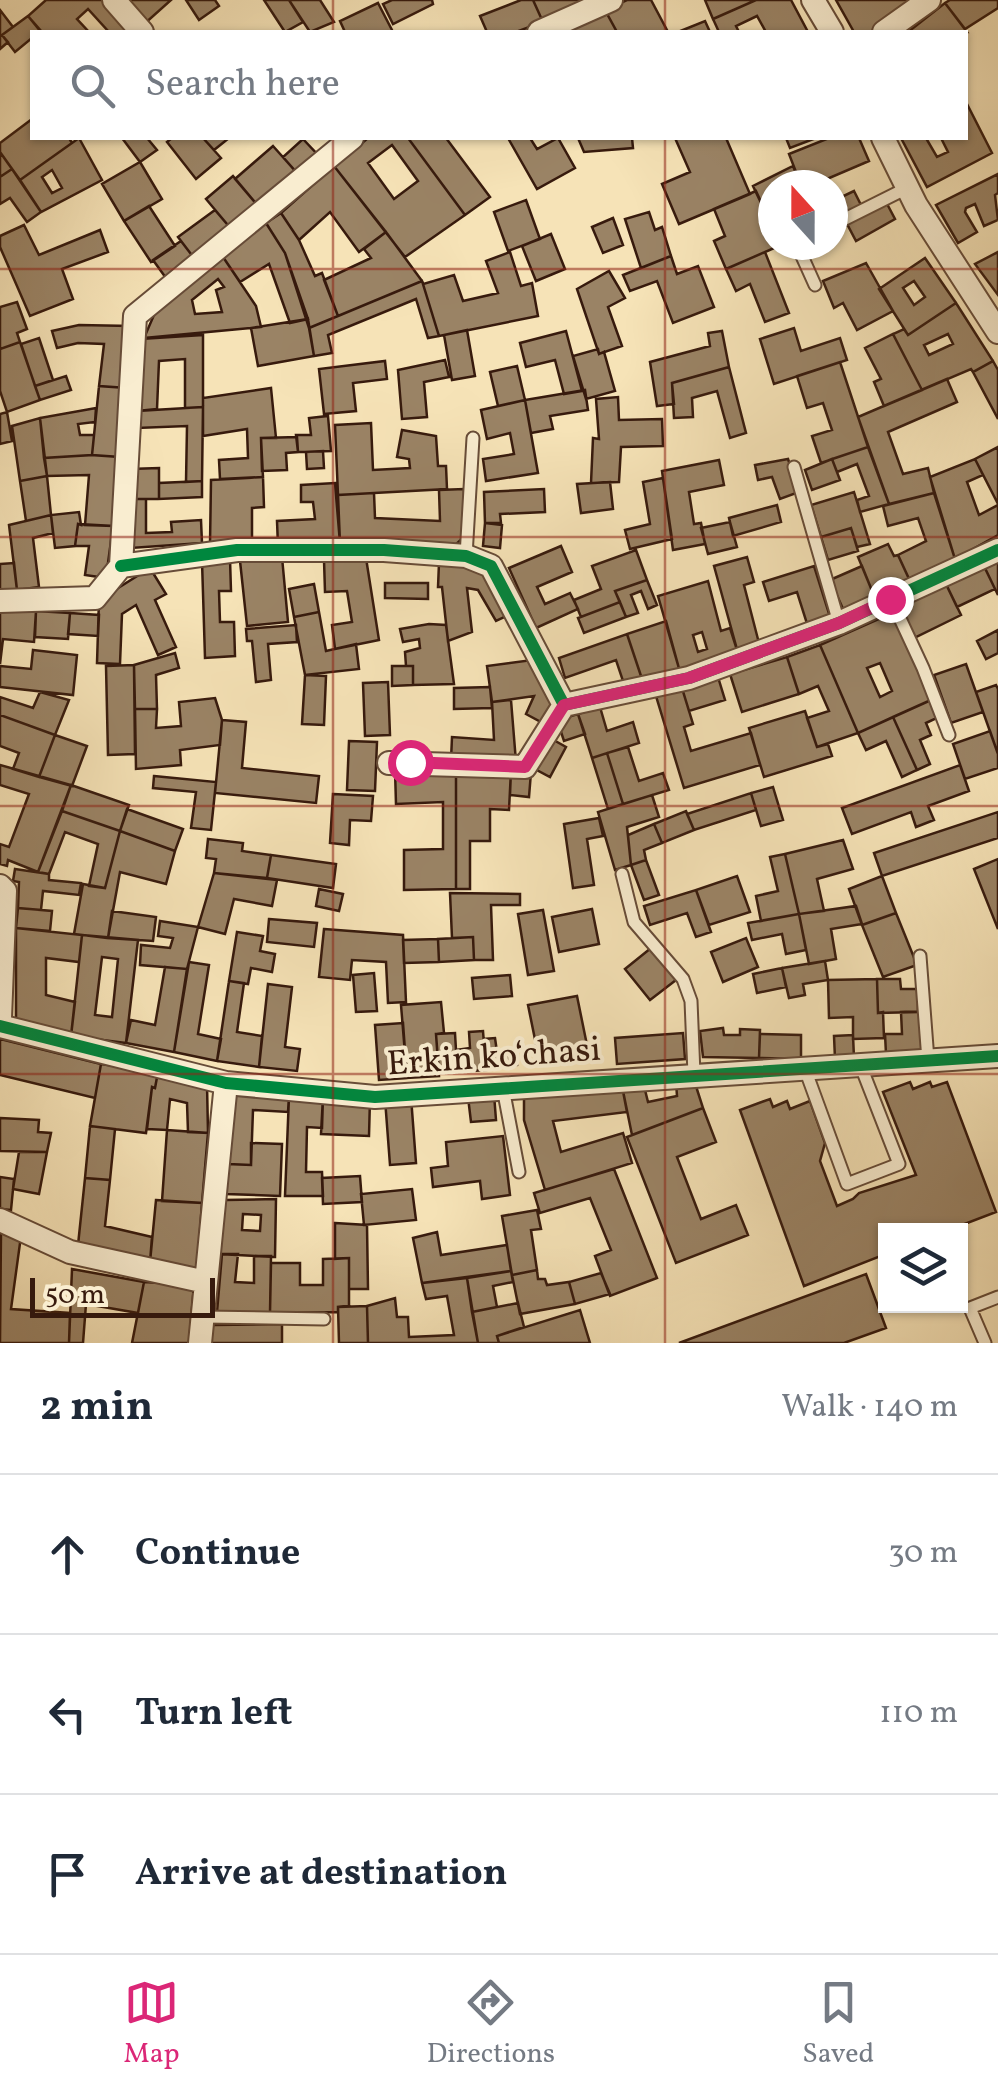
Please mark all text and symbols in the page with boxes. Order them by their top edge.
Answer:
search box [30,30,968,140]
icon: search [65,58,120,113]
text: Search here [145,59,340,112]
north arrow [758,170,848,260]
route end [868,577,914,623]
route start [388,740,434,786]
street label: Erkin koʻchasi [385,1027,603,1089]
map controls [878,1223,968,1313]
button: layers [878,1223,968,1313]
scale bar [30,1273,215,1318]
text: 50 m [45,1276,105,1315]
text: 2 min [40,1379,153,1438]
text: Walk · 140 m [781,1386,958,1430]
icon: ahead [40,1527,95,1582]
text: Continue [135,1528,300,1581]
text: 30 m [888,1532,958,1576]
icon: left [40,1687,95,1742]
text: Turn left [135,1688,292,1741]
text: 110 m [879,1692,958,1736]
icon: arrive [40,1847,95,1902]
text: Arrive at destination [135,1848,508,1901]
tab: Map [124,1975,180,2074]
tab: Directions [427,1975,555,2074]
tab: Saved [802,1975,874,2074]

